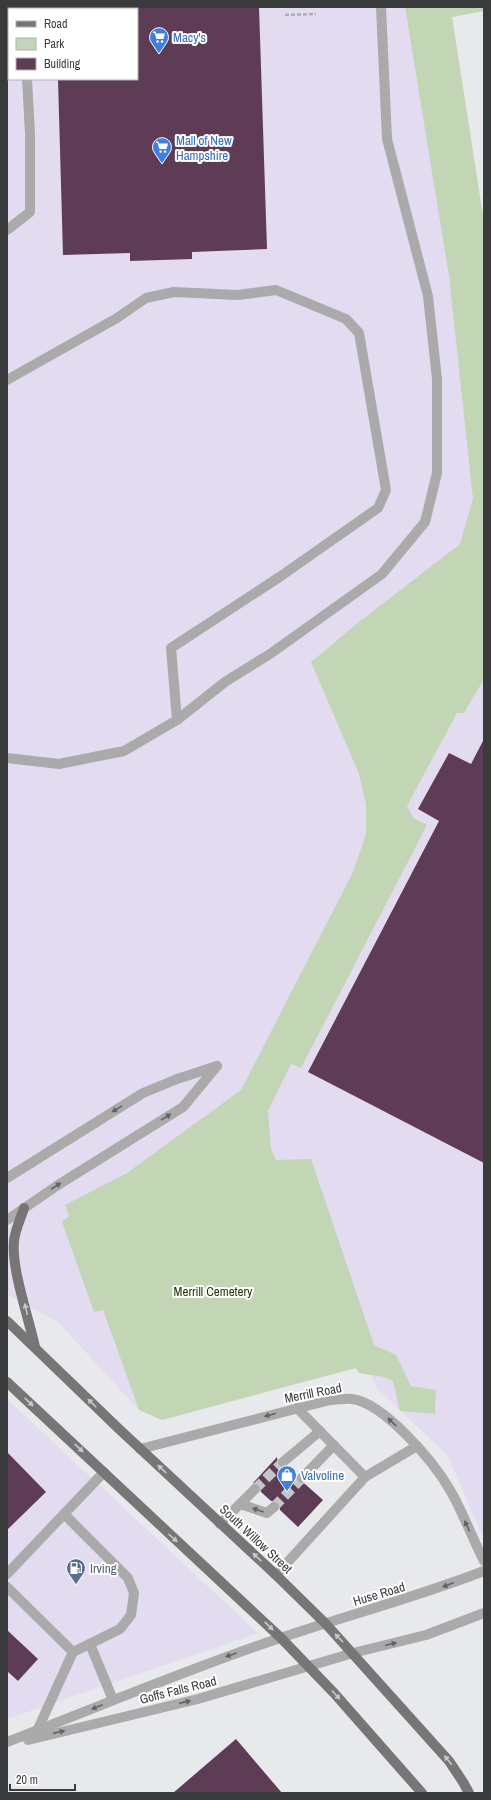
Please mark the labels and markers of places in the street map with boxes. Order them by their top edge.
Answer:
supermarket icon: Macy's [148,26,170,54]
place label: Macy's [173,29,206,46]
place label: Mall of New Hampshire [176,132,232,164]
supermarket icon: Mall of New Hampshire [151,136,173,164]
shop icon: Valvoline [276,1464,298,1492]
place label: Valvoline [301,1467,344,1484]
fuel station icon: Irving [65,1557,87,1585]
place label: Irving [90,1560,117,1577]

